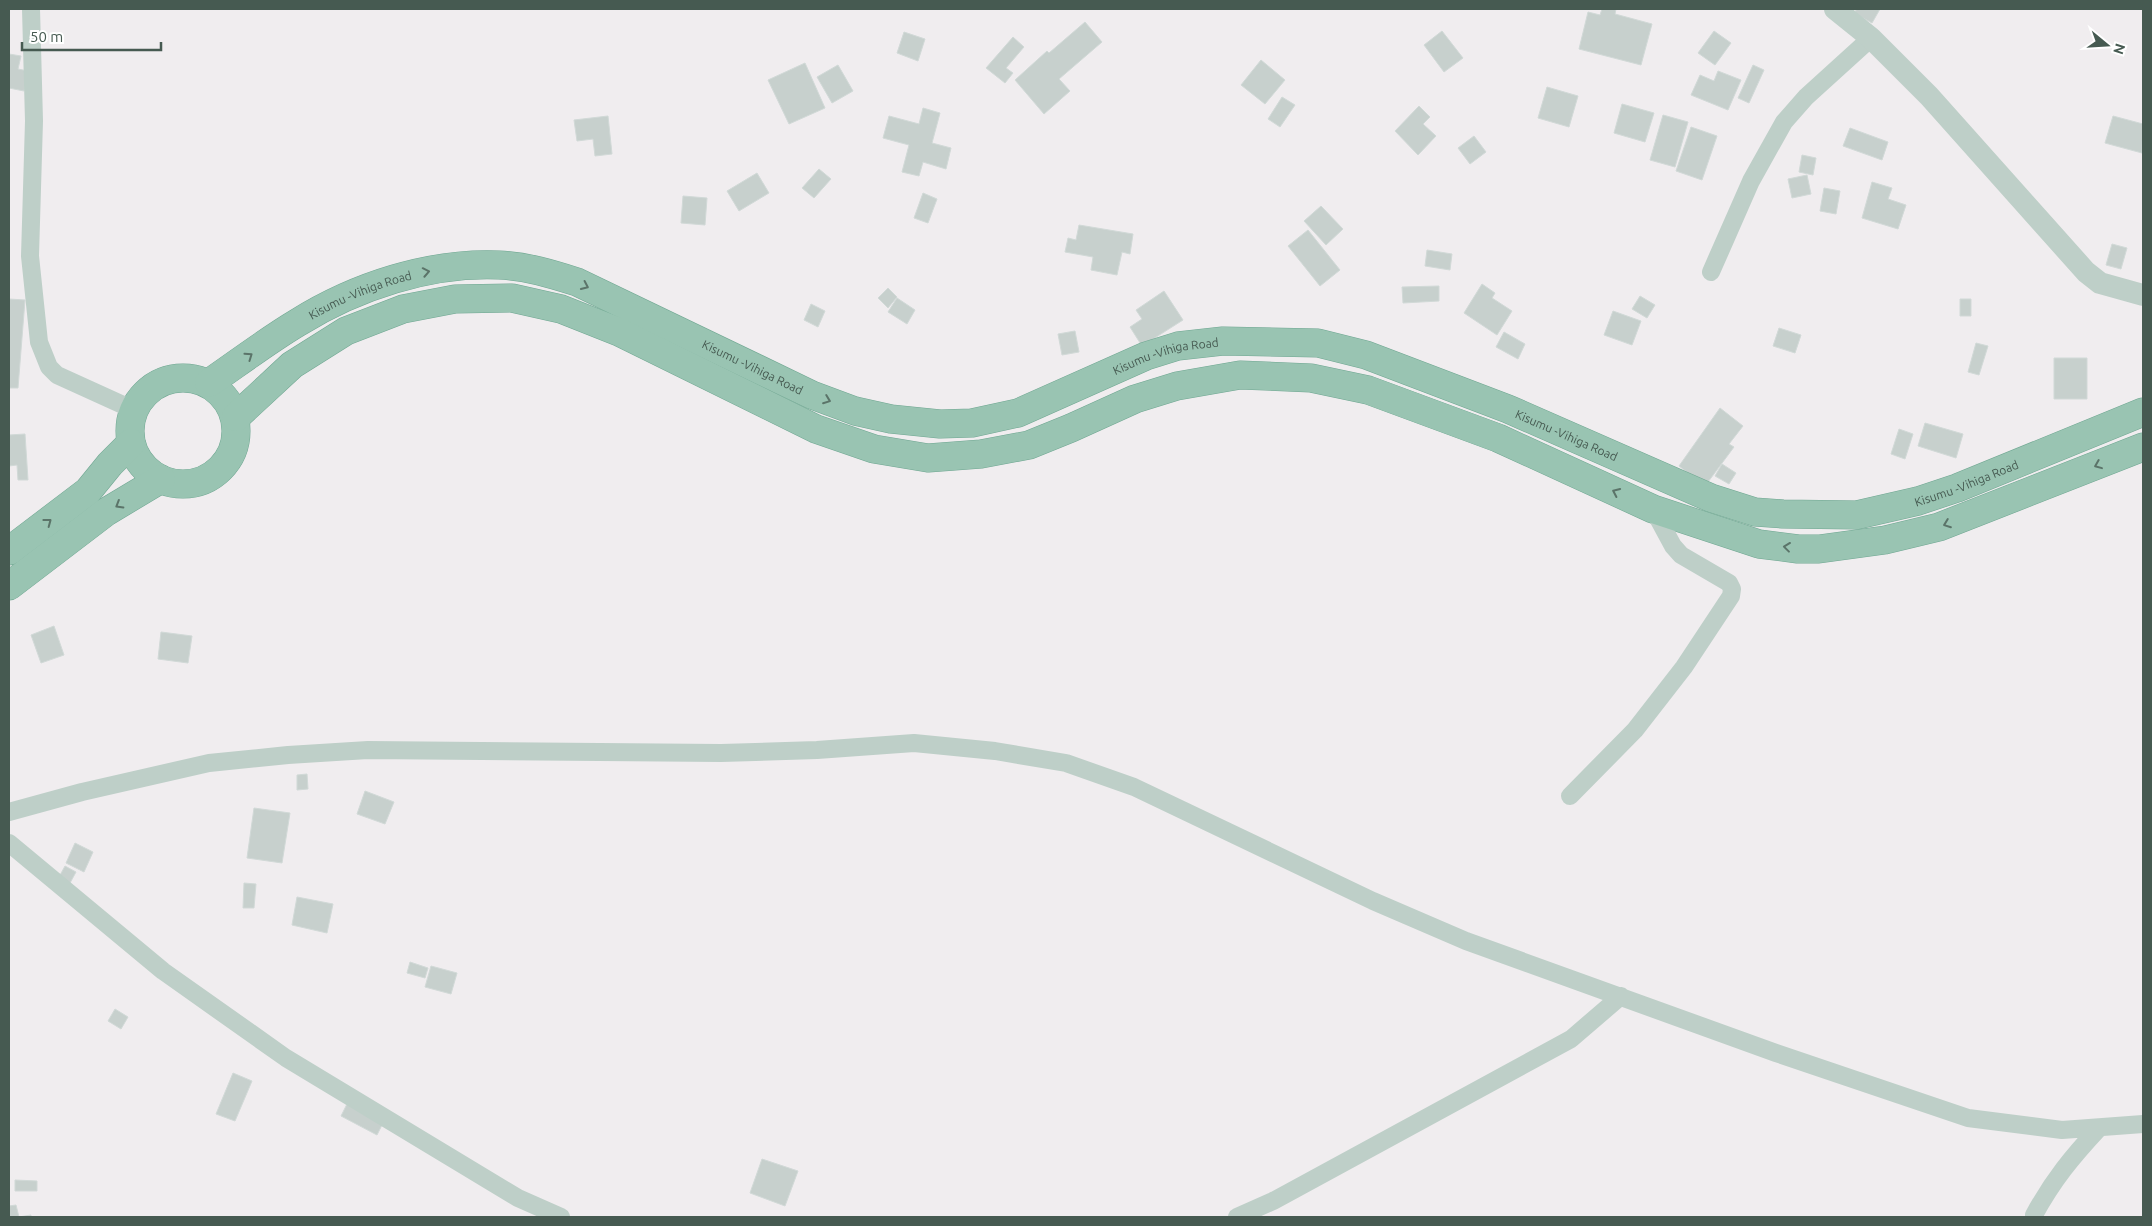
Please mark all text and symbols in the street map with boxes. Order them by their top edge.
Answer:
scale bar [22,20,161,52]
north arrow [2082,20,2132,70]
text: 50 m [30,28,63,45]
text: N [2110,42,2129,56]
one-way arrow [422,267,430,277]
street label: Kisumu -Vihiga Road [306,268,413,321]
one-way arrow [580,279,589,290]
street label: Kisumu -Vihiga Road [1111,335,1219,377]
street label: Kisumu -Vihiga Road [700,337,805,396]
one-way arrow [244,353,253,362]
one-way arrow [822,394,830,404]
street label: Kisumu -Vihiga Road [1514,407,1620,463]
street label: Kisumu -Vihiga Road [1913,457,2020,508]
one-way arrow [2094,459,2103,469]
one-way arrow [1612,488,1621,499]
one-way arrow [116,498,125,508]
one-way arrow [1943,518,1951,528]
one-way arrow [42,519,51,527]
one-way arrow [1783,542,1791,553]

